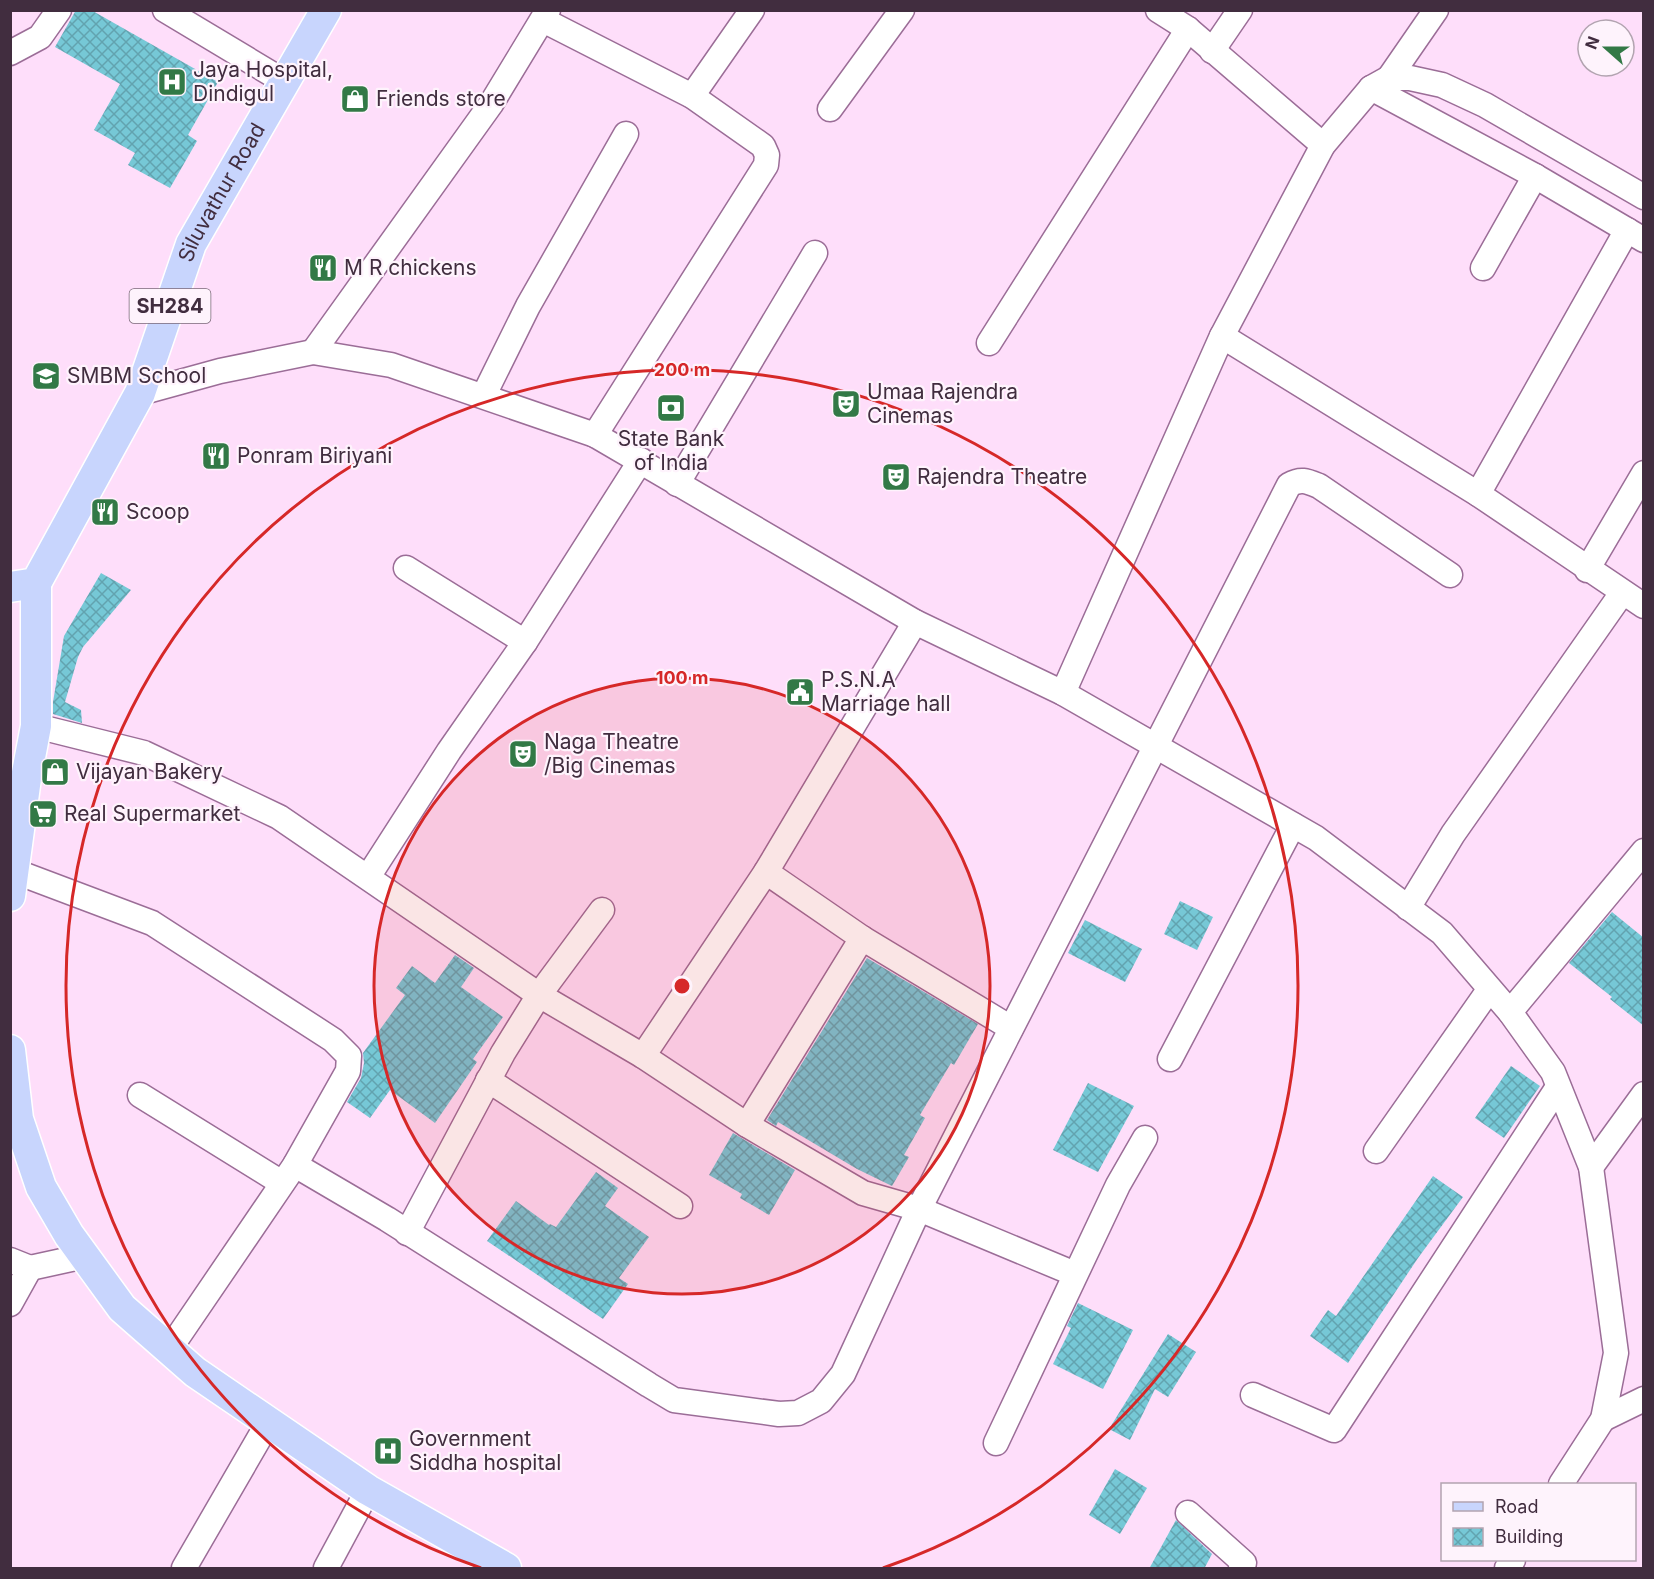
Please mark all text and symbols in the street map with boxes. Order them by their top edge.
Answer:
north arrow [1576,18,1636,78]
text: N [1580,33,1604,52]
place label: Jaya Hospital, Dindigul [193,57,333,106]
hospital icon: Jaya Hospital, Dindigul [156,66,188,98]
shop icon: Friends store [339,83,371,115]
place label: Friends store [376,86,506,111]
street label: Siluvathur Road [173,118,270,265]
restaurant icon: M R chickens [307,252,339,284]
place label: M R chickens [344,255,477,280]
road number: SH284 [130,289,210,323]
text: 200 m [654,359,710,380]
school or university icon: SMBM School [30,360,62,392]
place label: SMBM School [67,363,206,388]
place label: Umaa Rajendra Cinemas [867,379,1018,428]
theatre icon: Umaa Rajendra Cinemas [830,388,862,420]
bank icon: State Bank of India [655,392,687,424]
place label: State Bank of India [618,426,725,475]
restaurant icon: Ponram Biriyani [200,440,232,472]
place label: Ponram Biriyani [237,443,392,468]
theatre icon: Rajendra Theatre [880,461,912,493]
place label: Rajendra Theatre [917,464,1087,489]
restaurant icon: Scoop [89,496,121,528]
place label: Scoop [126,499,190,524]
text: 100 m [656,667,708,688]
place label: P.S.N.A Marriage hall [821,667,951,716]
public building icon: P.S.N.A Marriage hall [784,676,816,708]
place label: Naga Theatre /Big Cinemas [544,729,679,778]
theatre icon: Naga Theatre /Big Cinemas [507,738,539,770]
shop icon: Vijayan Bakery [39,756,71,788]
place label: Vijayan Bakery [76,759,223,784]
supermarket icon: Real Supermarket [27,798,59,830]
place label: Real Supermarket [64,801,240,826]
centre of rings [672,976,692,996]
place label: Government Siddha hospital [409,1426,561,1475]
hospital icon: Government Siddha hospital [372,1435,404,1467]
legend [1441,1483,1636,1561]
text: Road [1495,1496,1538,1517]
text: Building [1495,1526,1563,1547]

